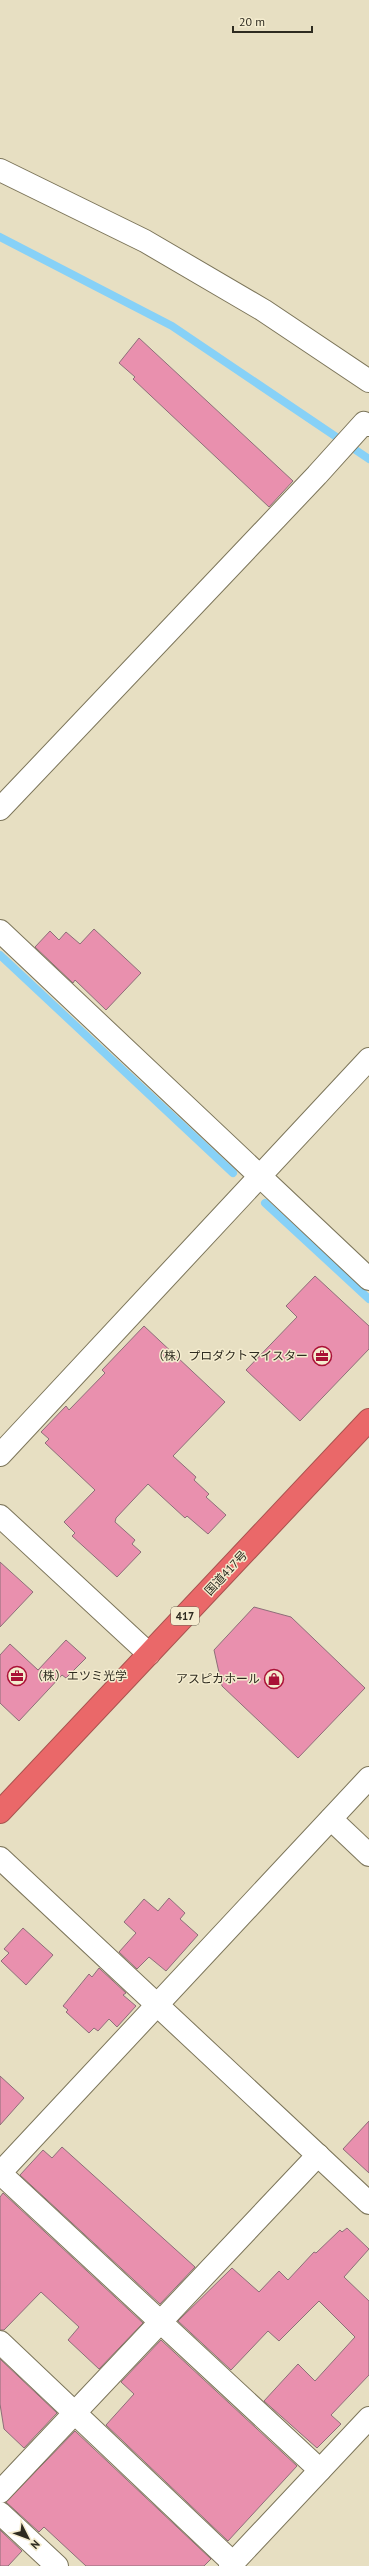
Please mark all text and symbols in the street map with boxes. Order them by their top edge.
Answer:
scale bar [233,8,312,34]
text: 20 m [239,14,265,29]
office icon: （株）プロダクトマイスター [311,1345,333,1367]
place label: （株）プロダクトマイスター [152,1348,308,1363]
street label: 国道417号 [201,1547,250,1598]
road number: 417 [171,1607,199,1625]
office icon: （株）エツミ光学 [6,1665,28,1687]
place label: （株）エツミ光学 [31,1668,127,1683]
shop icon: アスピカホール [263,1668,285,1690]
place label: アスピカホール [176,1671,260,1686]
north arrow [8,2518,48,2558]
text: N [28,2537,43,2552]

